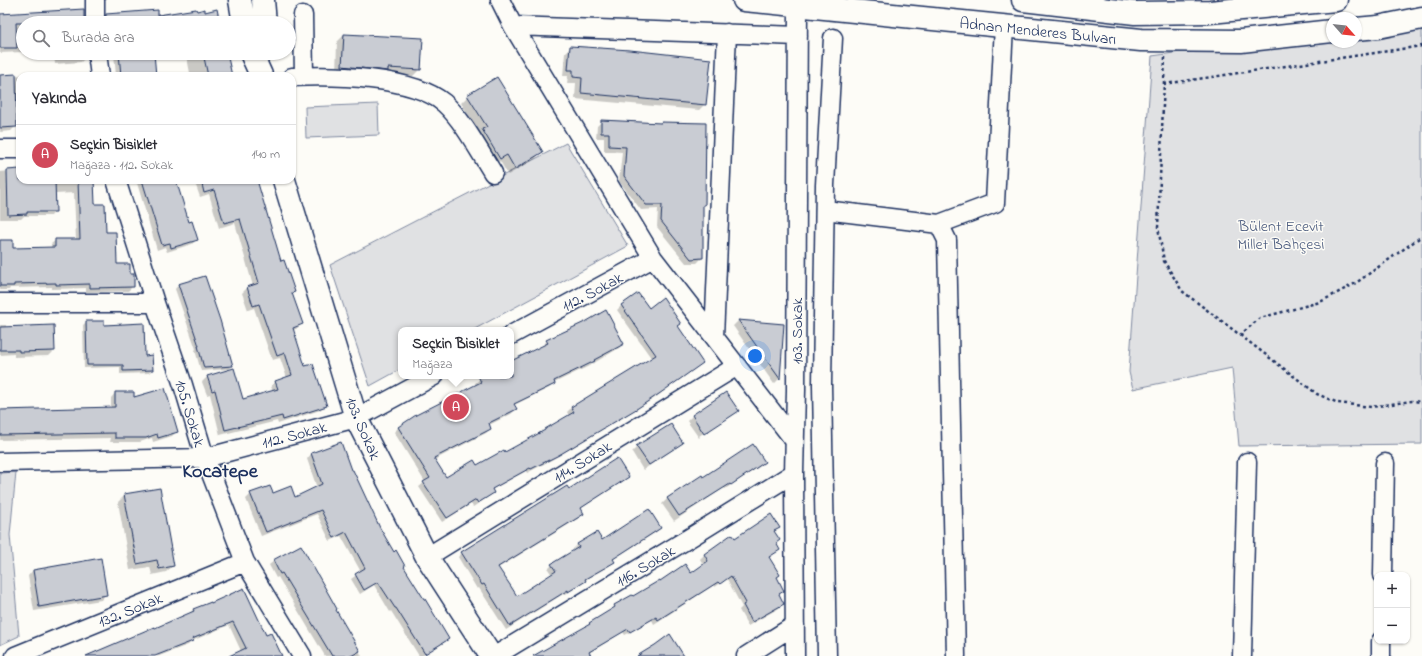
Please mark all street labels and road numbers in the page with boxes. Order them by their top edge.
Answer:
street label: Adnan Menderes Bulvarı [958,12,1118,52]
street label: 112. Sokak [558,266,629,319]
street label: 103. Sokak [786,297,810,364]
street label: 105. Sokak [167,377,211,451]
street label: 103. Sokak [338,393,387,465]
street label: 112. Sokak [259,416,331,456]
street label: 114. Sokak [549,435,618,490]
street label: 116. Sokak [612,539,681,594]
street label: 132. Sokak [95,587,168,635]

